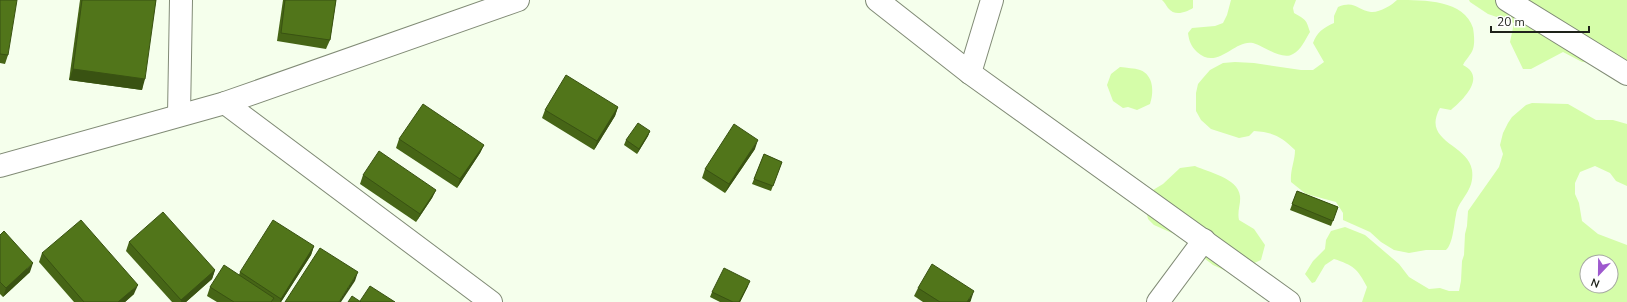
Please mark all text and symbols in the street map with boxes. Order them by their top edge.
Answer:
scale bar [1491,8,1589,34]
text: 20 m [1497,14,1525,30]
north arrow [1579,254,1619,294]
text: N [1589,274,1602,291]

